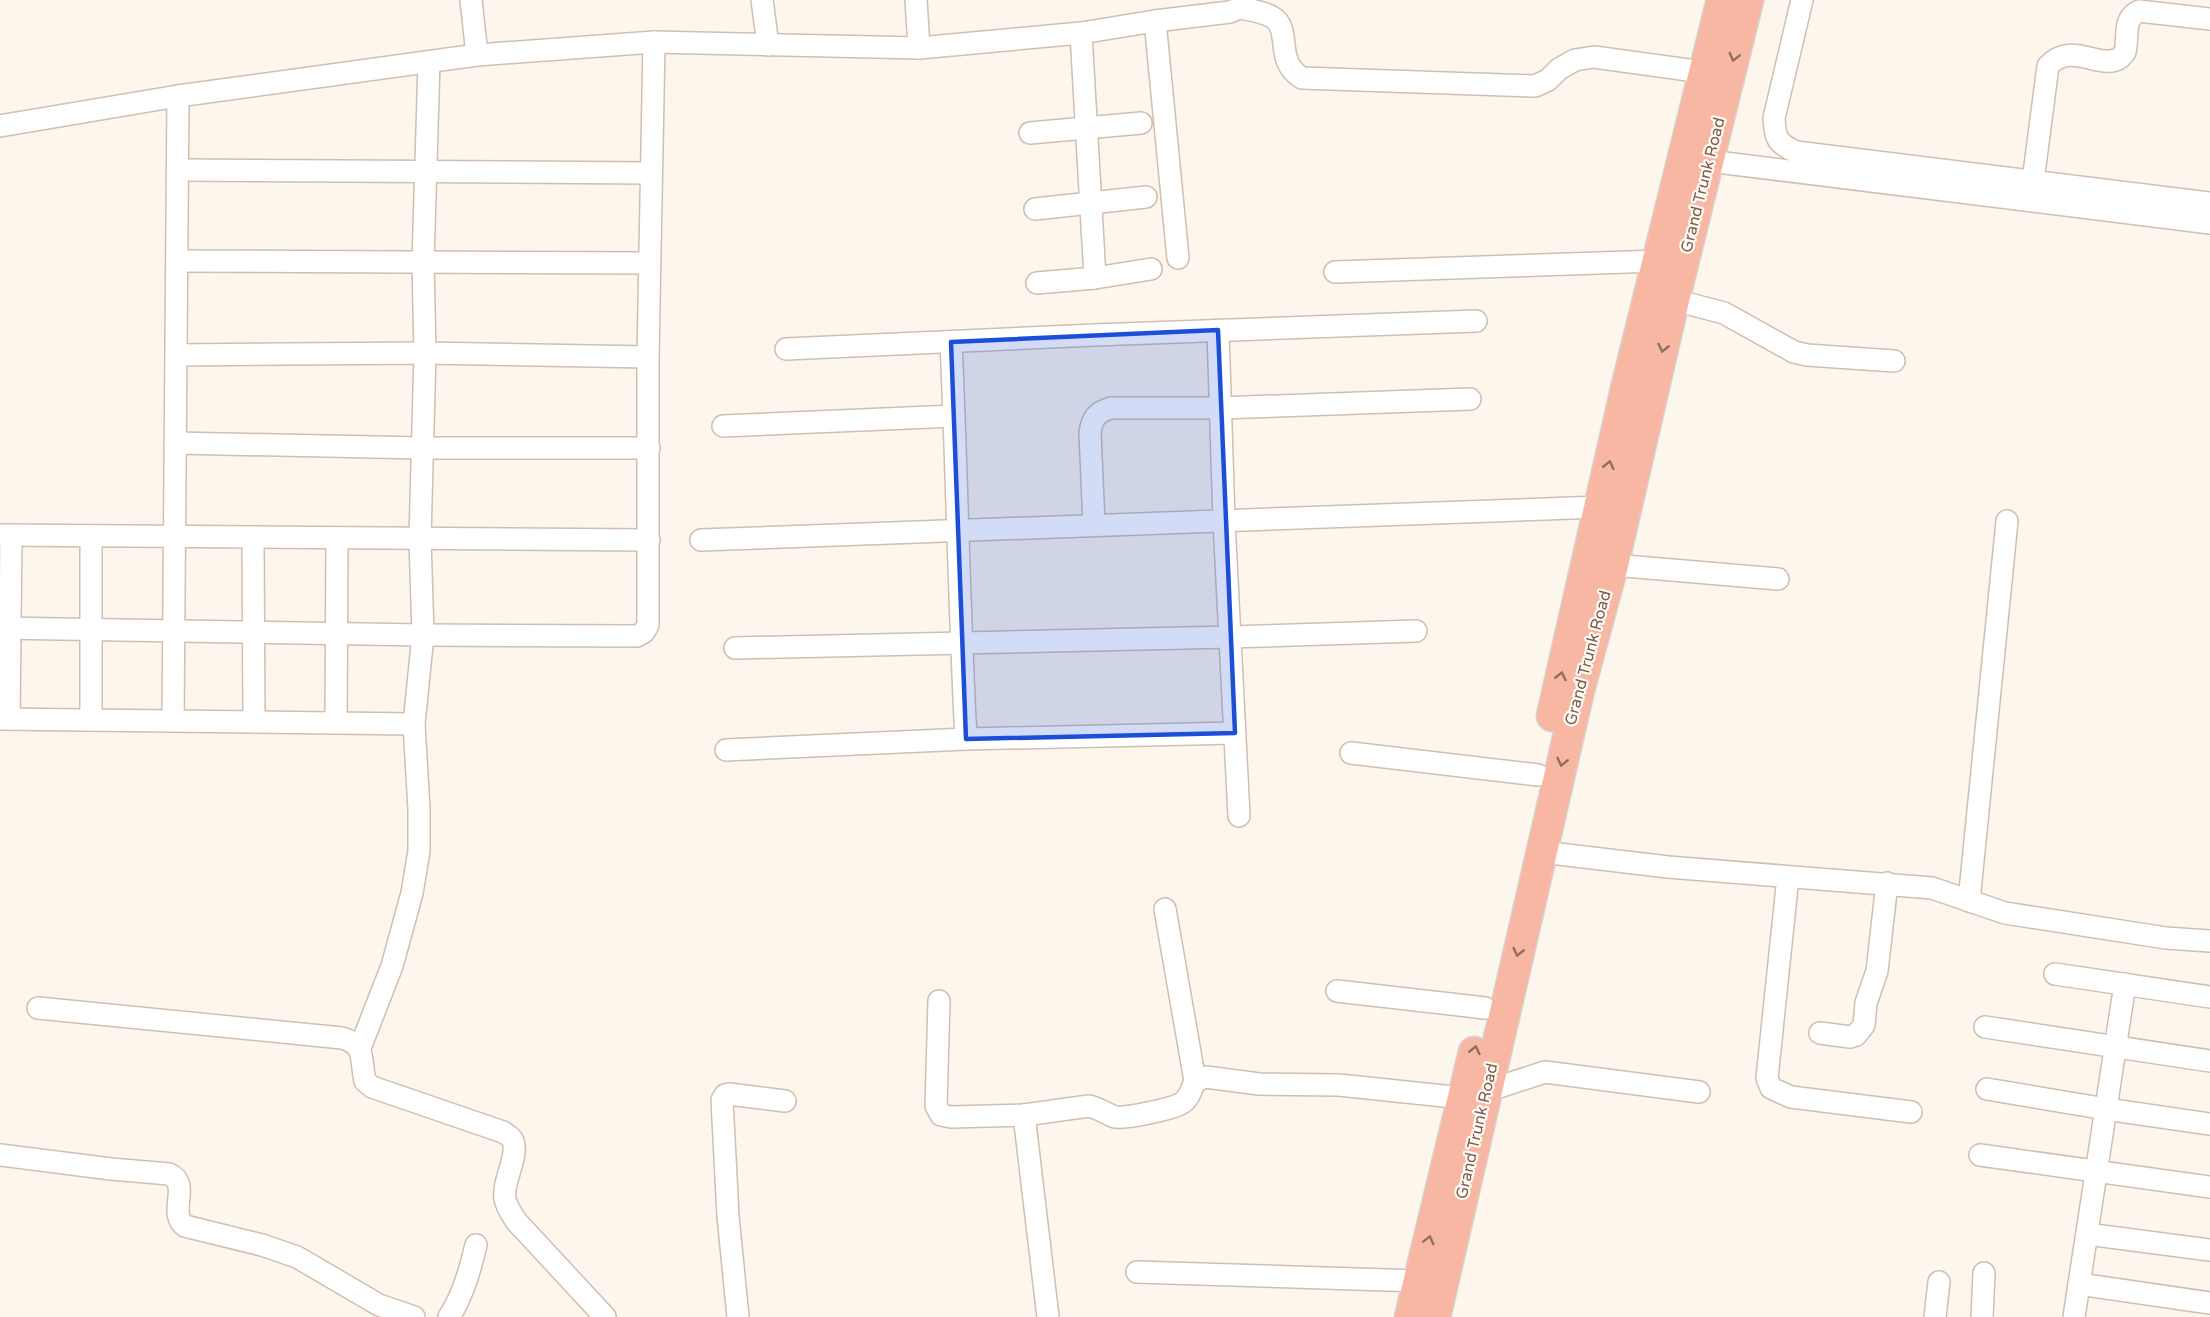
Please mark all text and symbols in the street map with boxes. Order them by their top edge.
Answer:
one-way arrow [1729,52,1742,62]
street label: Grand Trunk Road [1677,115,1729,255]
one-way arrow [1658,343,1671,353]
one-way arrow [1602,461,1615,471]
street label: Grand Trunk Road [1560,588,1616,728]
one-way arrow [1553,671,1566,681]
one-way arrow [1557,757,1570,767]
one-way arrow [1513,947,1526,957]
one-way arrow [1467,1046,1480,1056]
street label: Grand Trunk Road [1452,1061,1502,1201]
one-way arrow [1421,1235,1434,1245]

